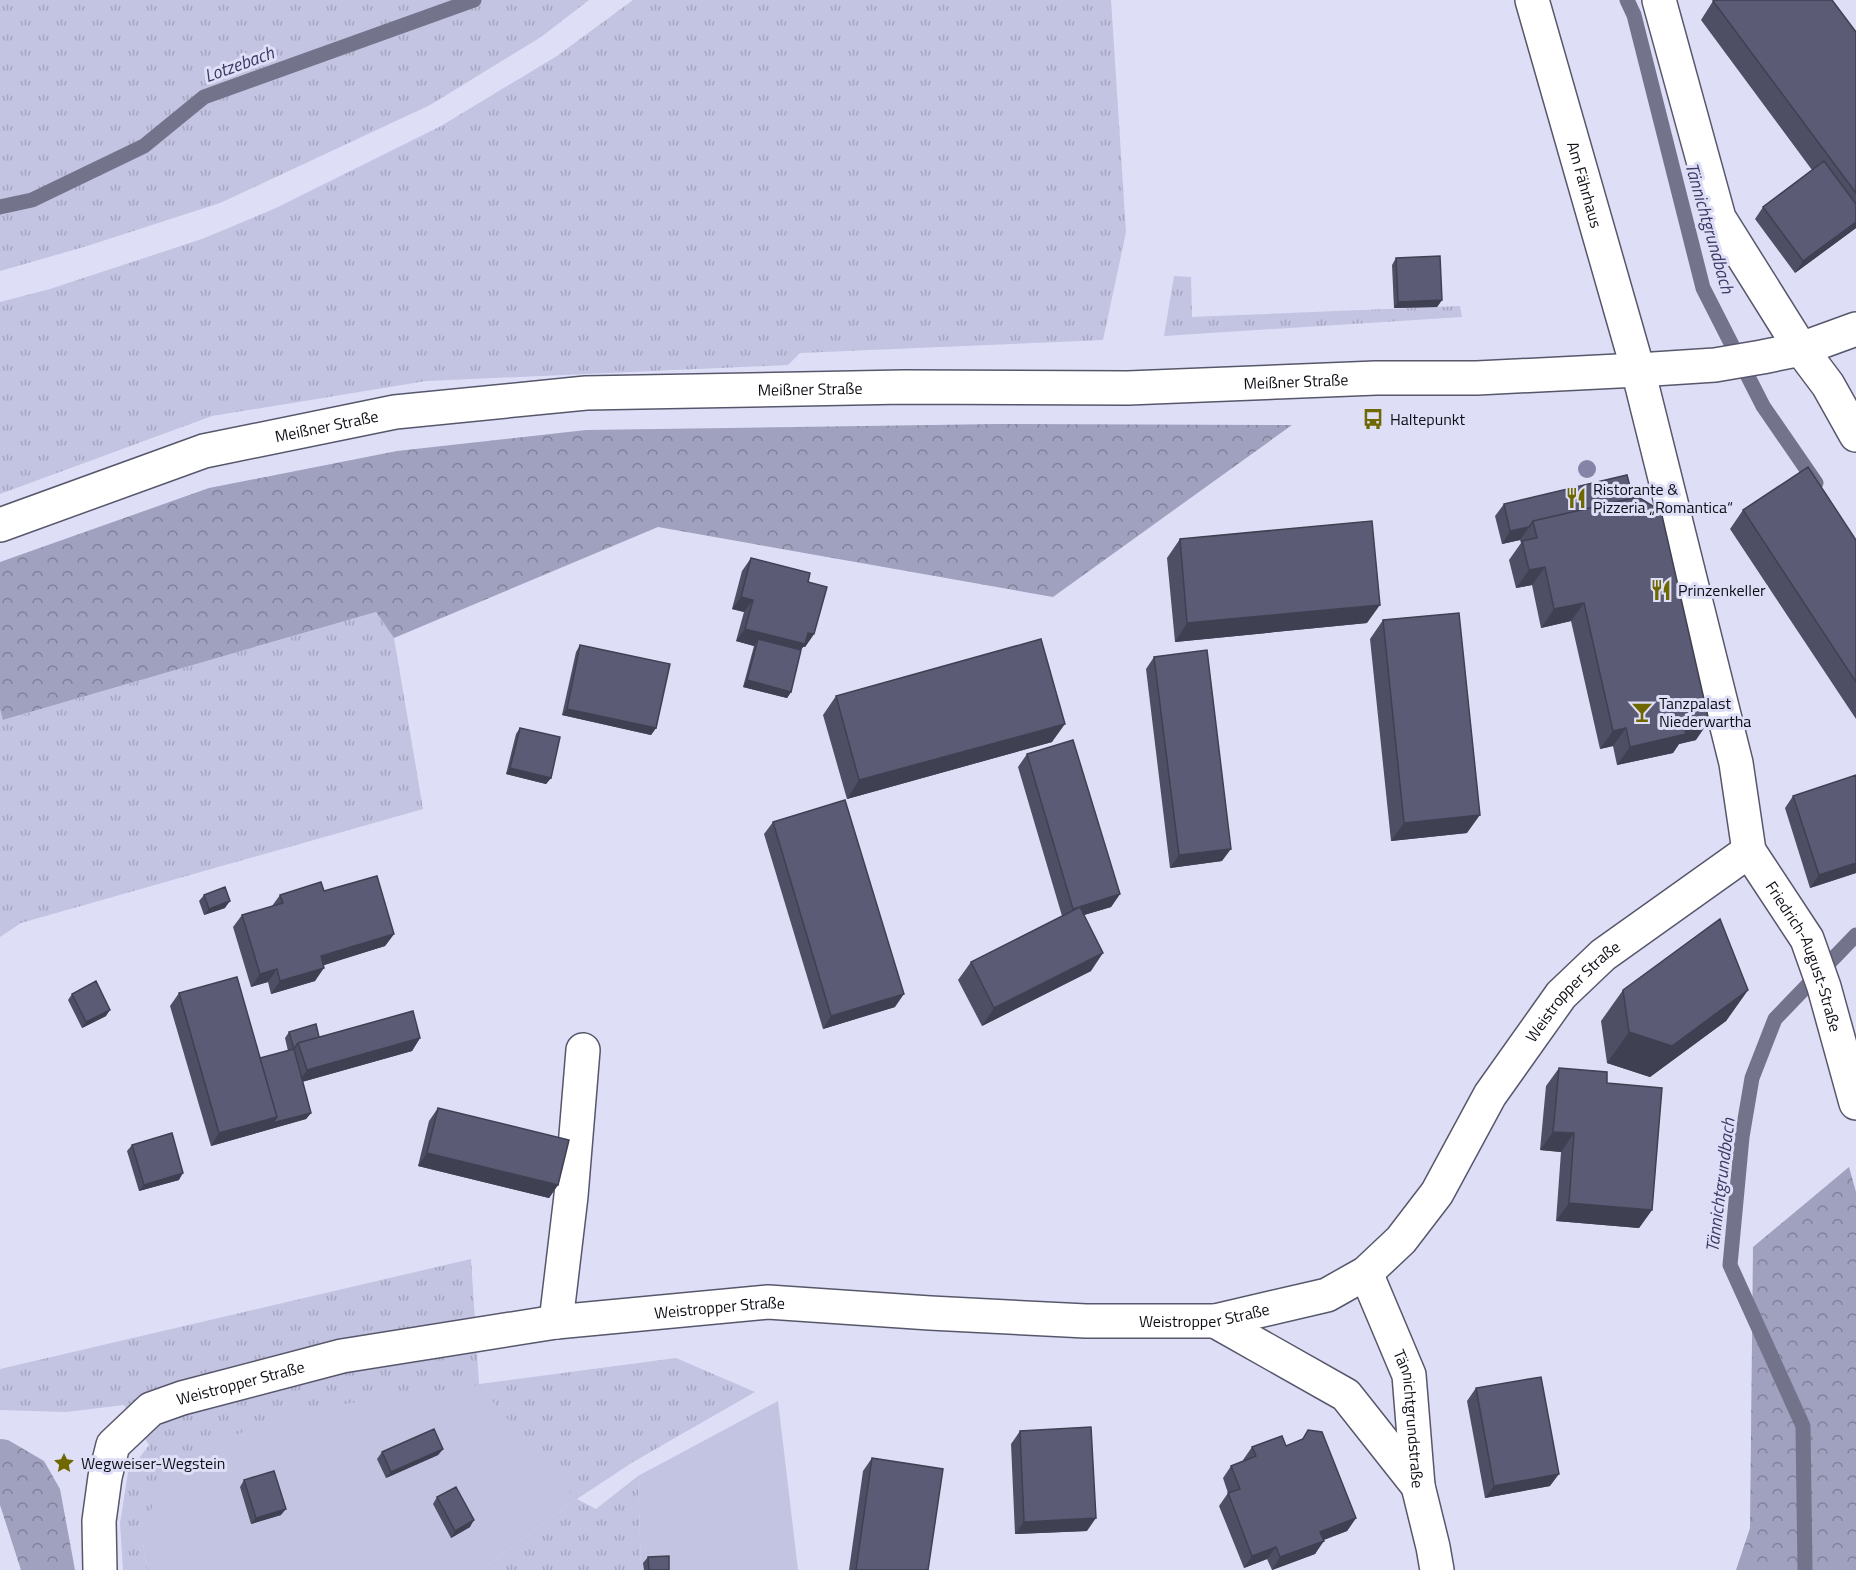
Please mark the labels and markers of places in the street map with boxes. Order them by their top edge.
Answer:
bus stop icon: Haltepunkt [1361,407,1385,431]
place label: Haltepunkt [1390,407,1465,431]
place label: Ristorante & Pizzeria „Romantica“ [1593,477,1733,519]
restaurant icon: Ristorante & Pizzeria „Romantica“ [1564,486,1588,510]
restaurant icon: Prinzenkeller [1649,578,1673,602]
place label: Prinzenkeller [1678,578,1766,602]
place label: Tanzpalast Niederwartha [1659,691,1751,733]
bar icon: Tanzpalast Niederwartha [1630,700,1654,724]
place icon: Wegweiser-Wegstein [52,1451,76,1475]
place label: Wegweiser-Wegstein [81,1451,225,1475]

